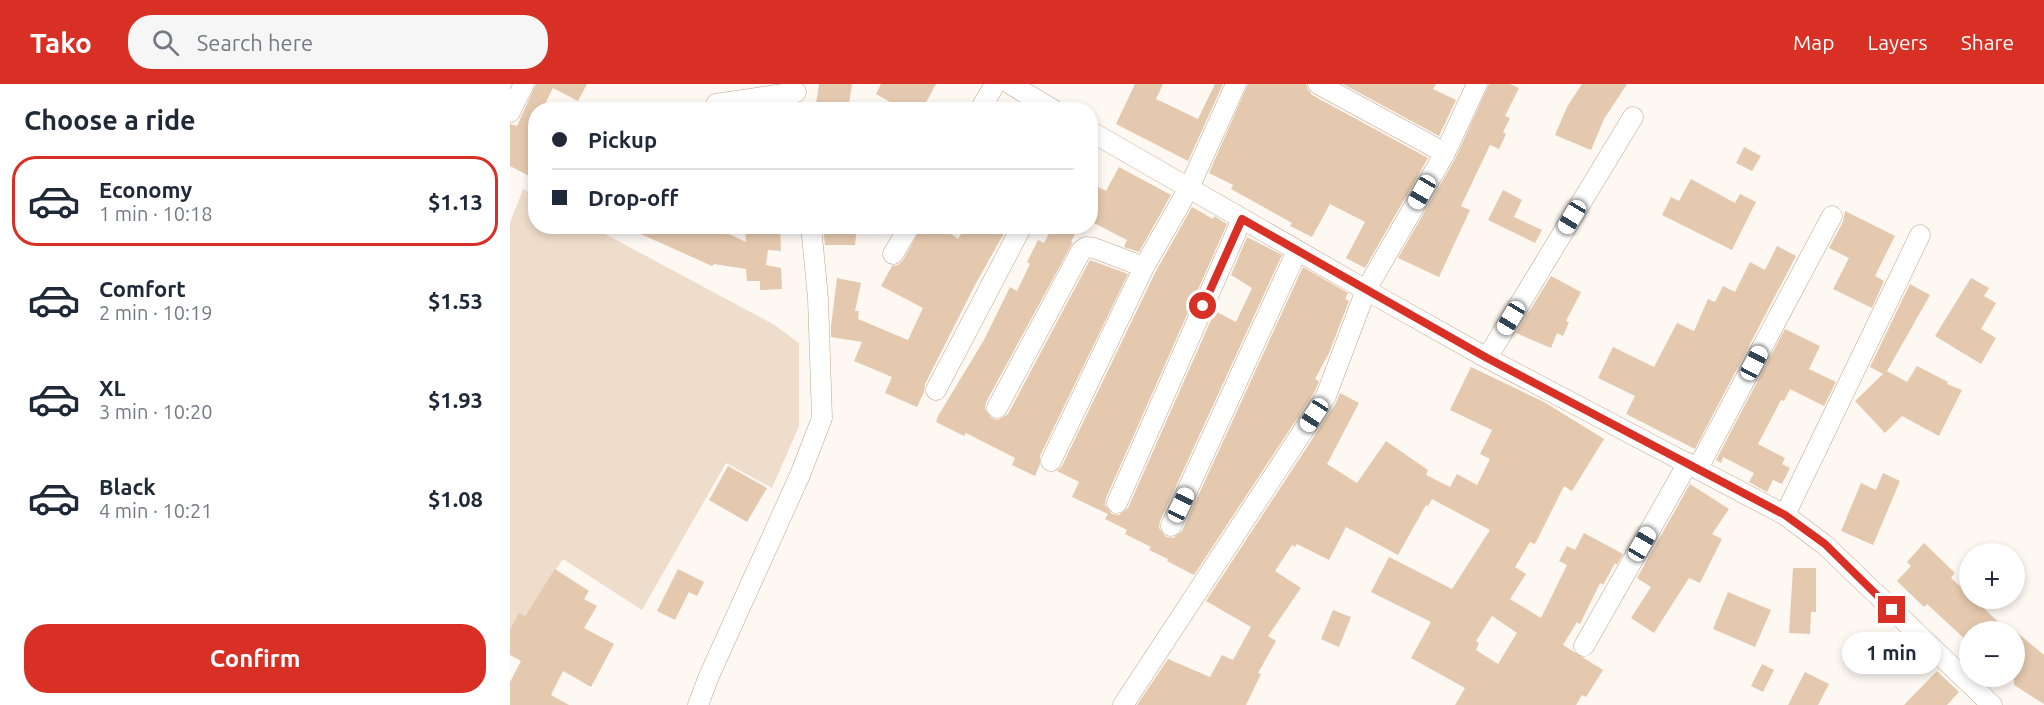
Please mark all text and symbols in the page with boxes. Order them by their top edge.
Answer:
search box [128,15,548,69]
icon: search [149,26,182,59]
text: Tako [30,27,92,58]
text: Search here [197,30,313,55]
text: Map [1793,30,1834,54]
text: Layers [1867,30,1928,54]
text: Share [1961,30,2014,54]
text: Choose a ride [24,105,196,135]
text: Pickup [588,127,657,152]
car [1405,172,1439,212]
icon: car [27,174,81,228]
text: Economy [99,177,192,202]
text: Drop-off [588,185,678,210]
text: $1.13 [428,189,483,214]
car [1555,197,1589,237]
text: 1 min · 10:18 [99,202,213,225]
icon: car [27,273,81,327]
text: Comfort [99,276,186,301]
text: $1.53 [428,288,483,313]
route start [1189,292,1216,319]
car [1494,298,1528,338]
text: 2 min · 10:19 [99,301,213,324]
car [1738,343,1770,383]
icon: car [27,372,81,426]
text: XL [99,375,126,400]
text: $1.93 [428,387,483,412]
car [1297,395,1331,435]
text: 3 min · 10:20 [99,400,213,423]
icon: car [27,471,81,525]
text: Black [99,474,156,499]
car [1165,485,1197,525]
text: $1.08 [428,486,483,511]
text: 4 min · 10:21 [99,499,213,522]
car [1625,524,1659,564]
map controls [1959,543,2025,687]
button: + [1959,543,2025,609]
route end [1878,596,1905,623]
button: − [1959,621,2025,687]
button: Confirm [24,624,486,693]
callout: 1 min [1842,631,1942,673]
text: 1 min [1866,641,1917,664]

